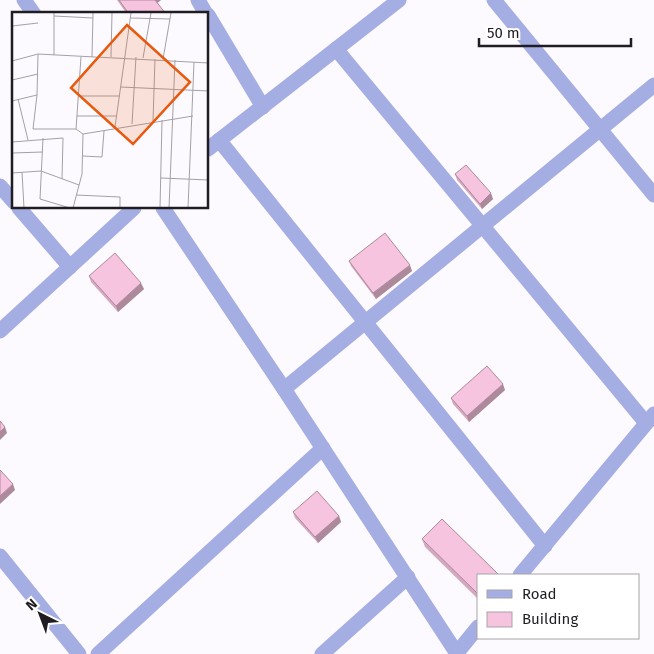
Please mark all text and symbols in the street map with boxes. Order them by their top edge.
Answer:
inset map [12,12,209,209]
scale bar [479,15,632,47]
text: 50 m [487,24,520,42]
legend [477,574,639,639]
text: Road [522,585,557,603]
north arrow [15,589,65,639]
text: N [22,595,41,614]
text: Building [522,610,578,628]

